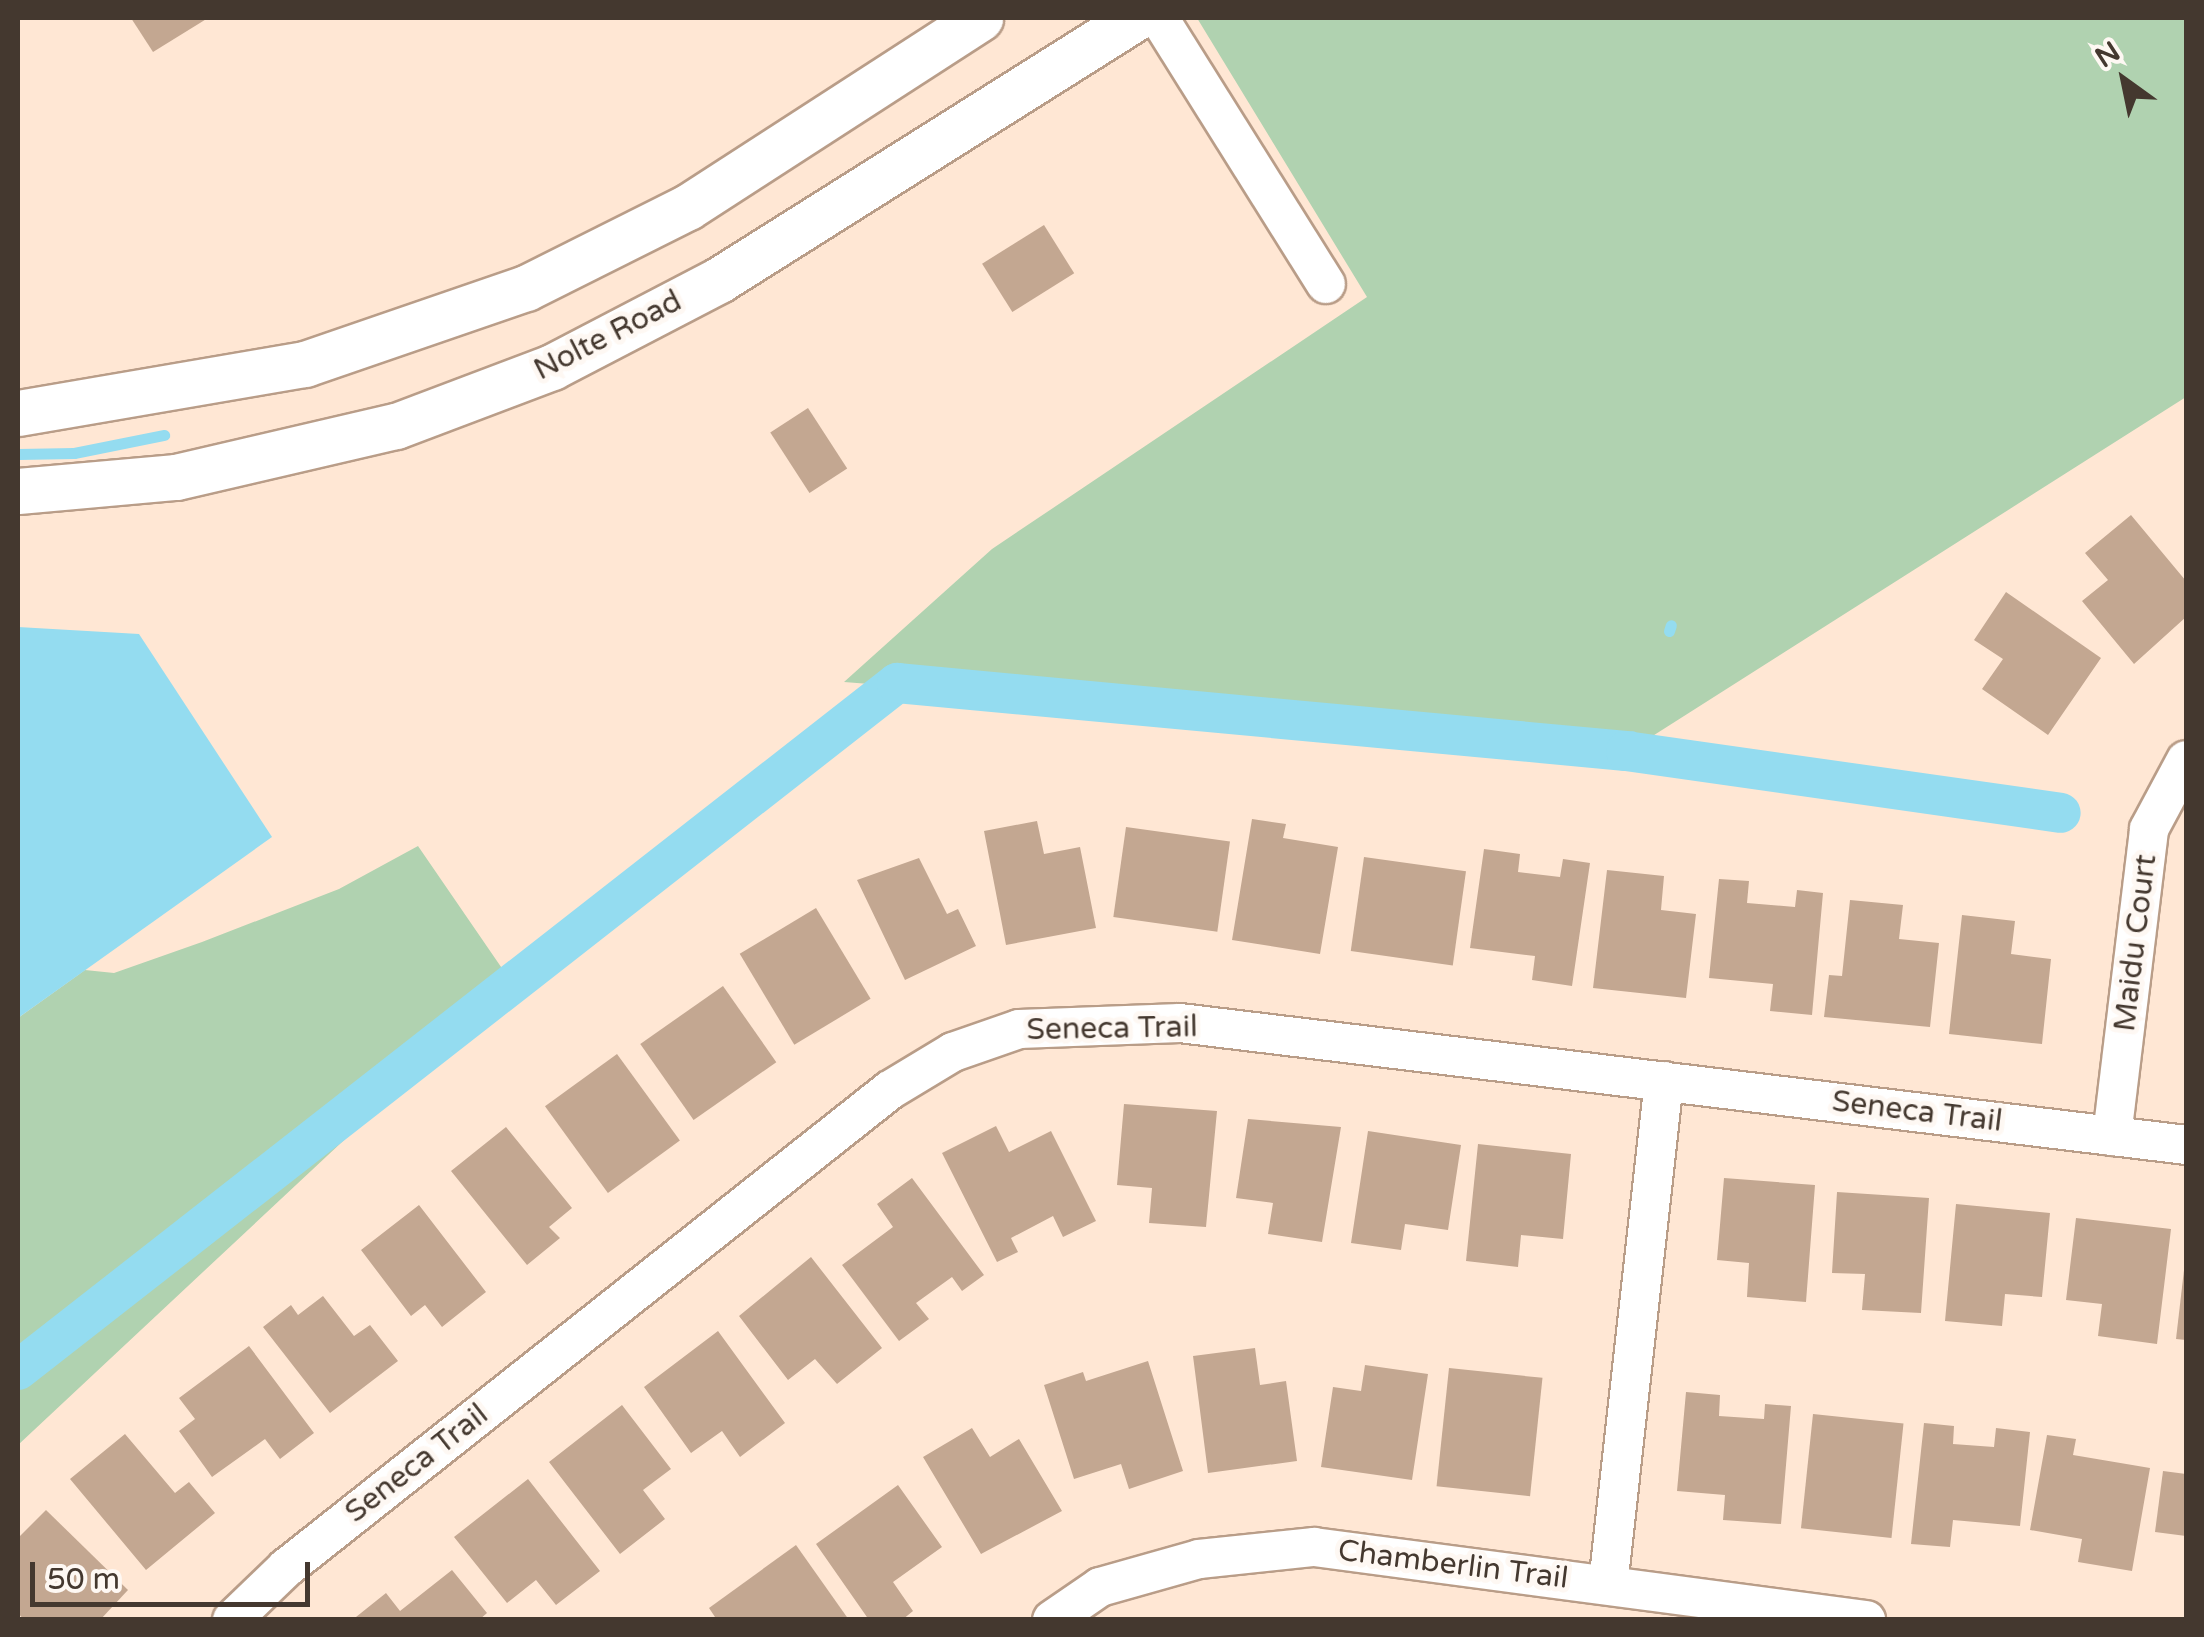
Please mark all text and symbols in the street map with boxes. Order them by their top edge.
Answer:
north arrow [2074,30,2174,130]
text: N [2089,34,2126,75]
street label: Nolte Road [528,283,688,389]
street label: Maidu Court [2107,852,2165,1034]
street label: Seneca Trail [1026,1010,1198,1048]
street label: Seneca Trail [1830,1084,2004,1140]
street label: Seneca Trail [338,1397,496,1531]
street label: Chamberlin Trail [1336,1533,1570,1597]
scale bar [35,1542,315,1604]
text: 50 m [47,1561,120,1598]

